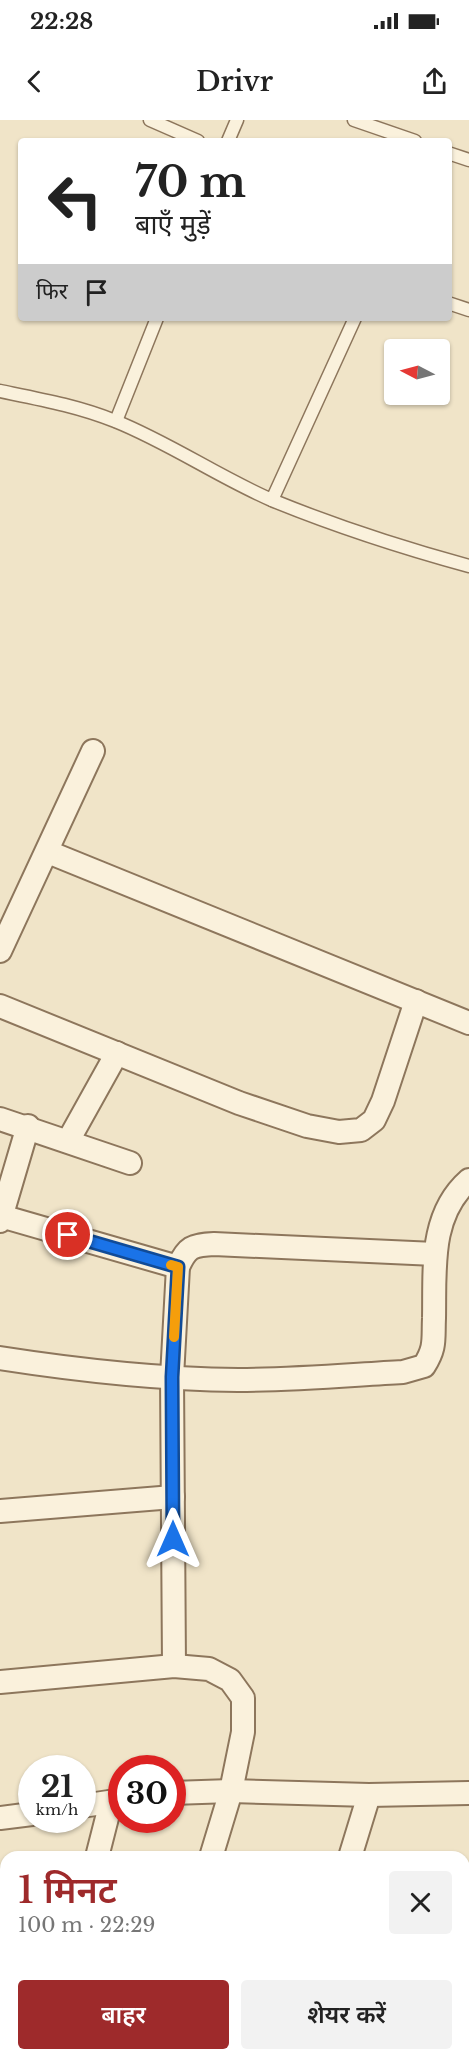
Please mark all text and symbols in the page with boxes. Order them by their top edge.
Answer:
text: 22:28 [30,8,93,35]
icon: back [18,65,51,98]
text: Drivr [196,65,273,98]
icon: share [418,65,451,98]
text: 70 m [135,156,246,208]
icon: left [36,162,114,240]
text: बाएँ मुड़ें [135,208,211,241]
icon: arrive [80,276,113,309]
text: फिर [36,278,68,305]
north arrow [384,339,450,405]
map controls [384,339,450,405]
pin [42,1209,93,1260]
icon: arrive [51,1218,84,1251]
position arrow [141,1507,205,1571]
speed limit sign: 30 [108,1755,186,1833]
text: 21 [41,1768,73,1805]
text: km/h [36,1800,78,1819]
text: 1 मिनट [18,1868,117,1913]
button: close [389,1871,452,1934]
text: 100 m · 22:29 [18,1913,155,1937]
button: बाहर [18,1980,229,2049]
button: शेयर करें [241,1980,452,2049]

